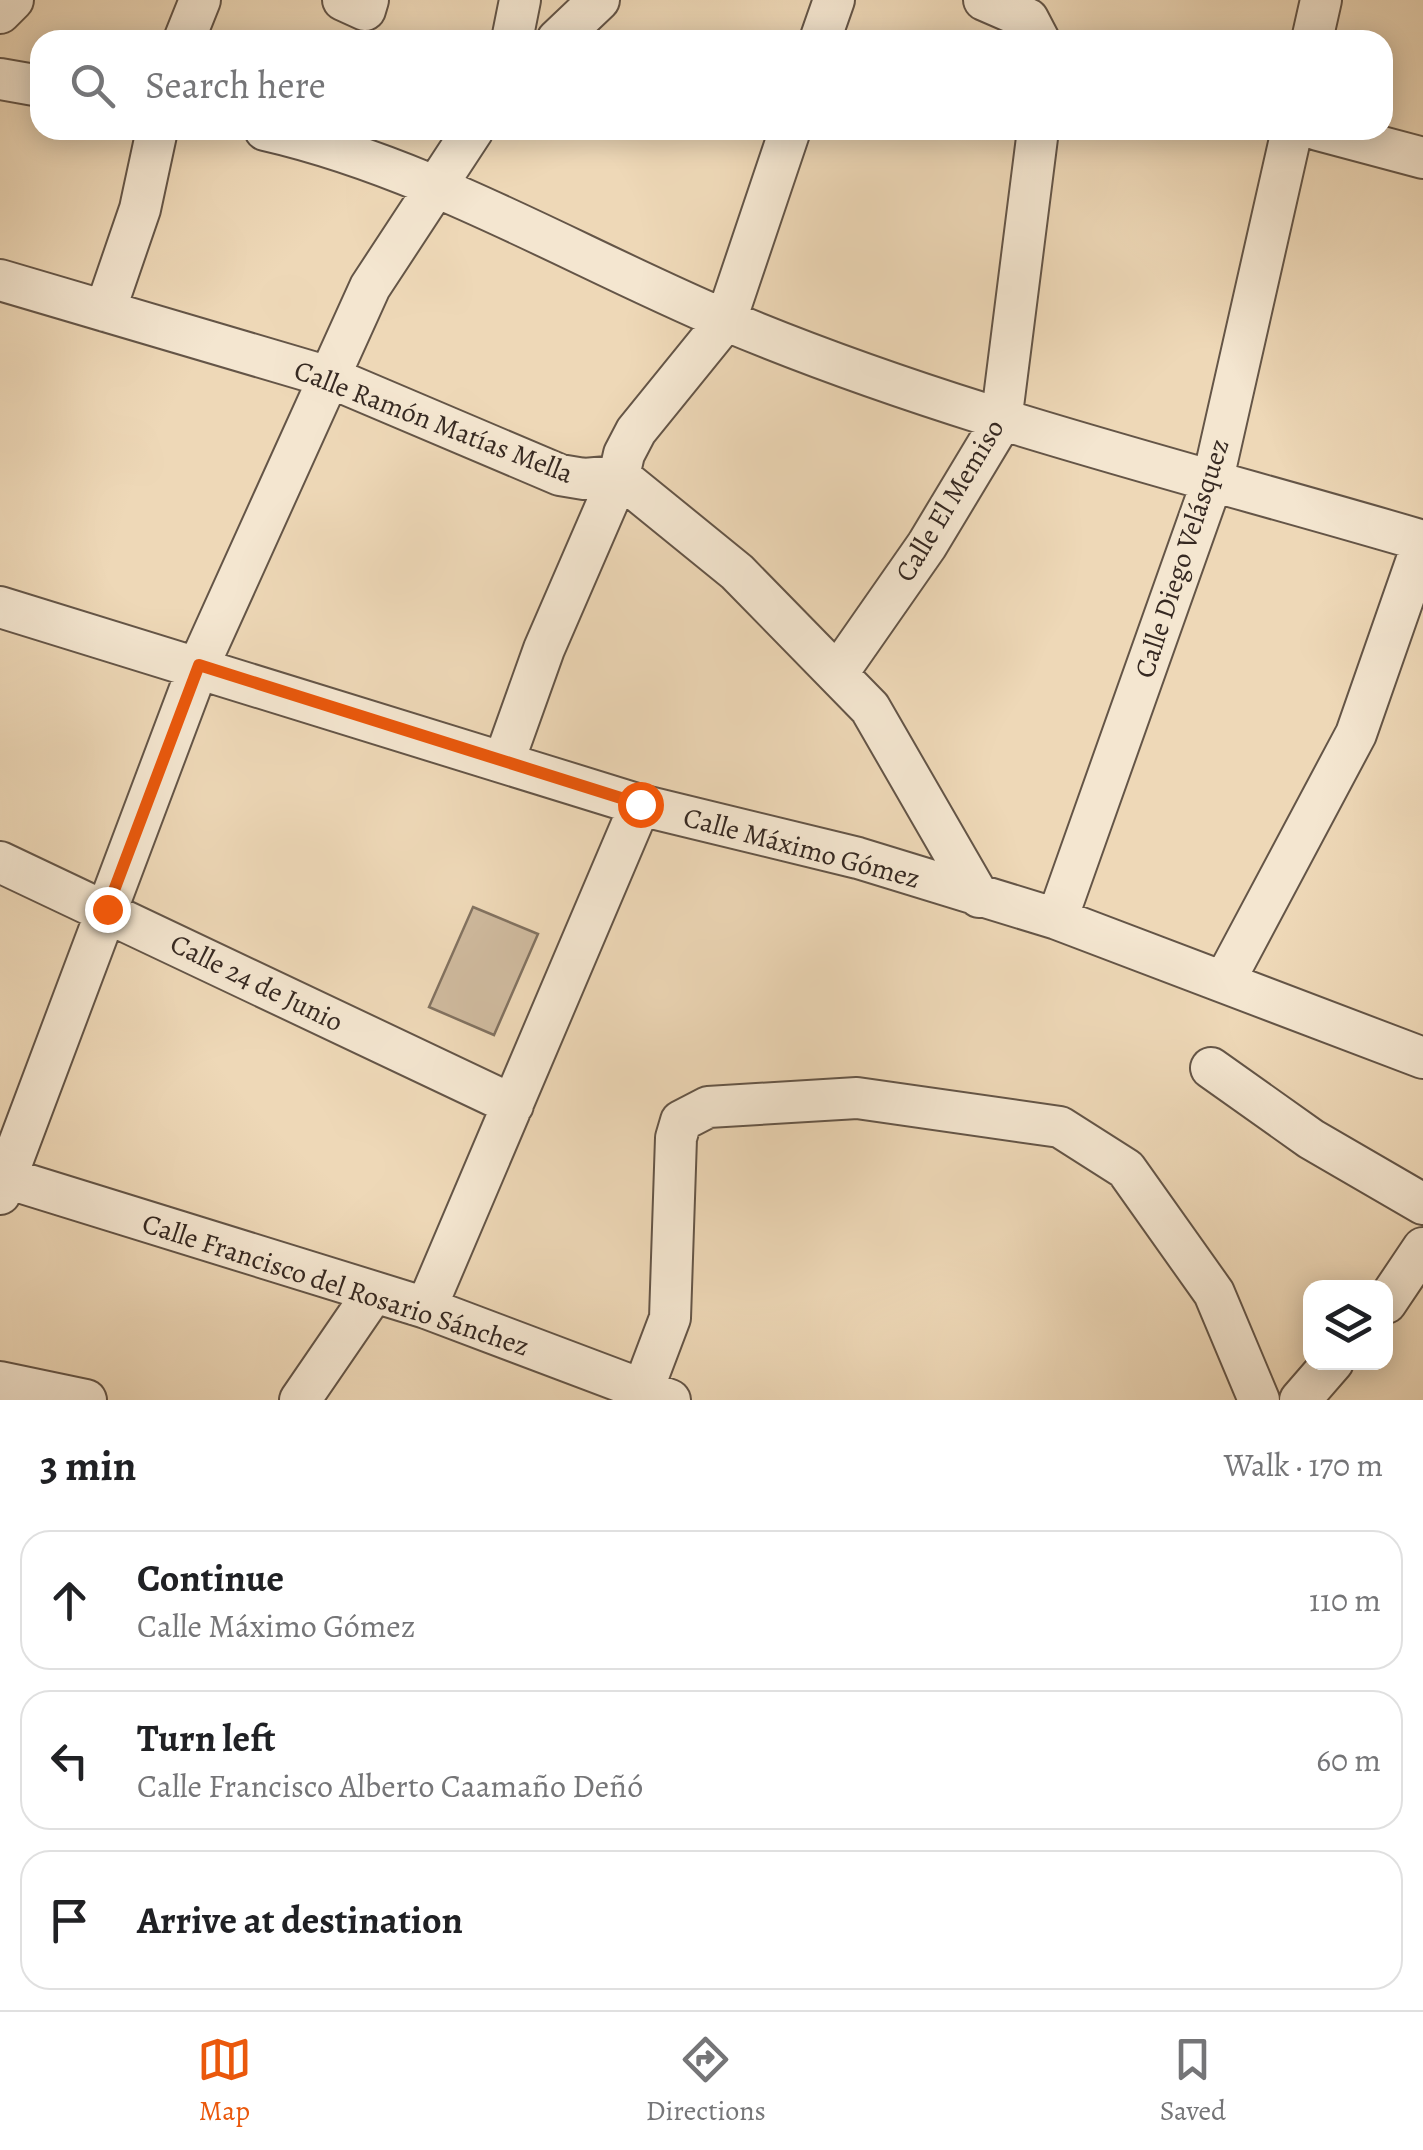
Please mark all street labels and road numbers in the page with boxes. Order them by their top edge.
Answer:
street label: Calle Ramón Matías Mella [289,351,579,493]
street label: Calle El Memiso [886,412,1013,589]
street label: Calle Diego Velásquez [1125,434,1239,683]
street label: Calle Máximo Gómez [679,798,924,898]
street label: Calle 24 de Junio [164,925,349,1041]
street label: Calle Francisco del Rosario Sánchez [138,1204,534,1366]

